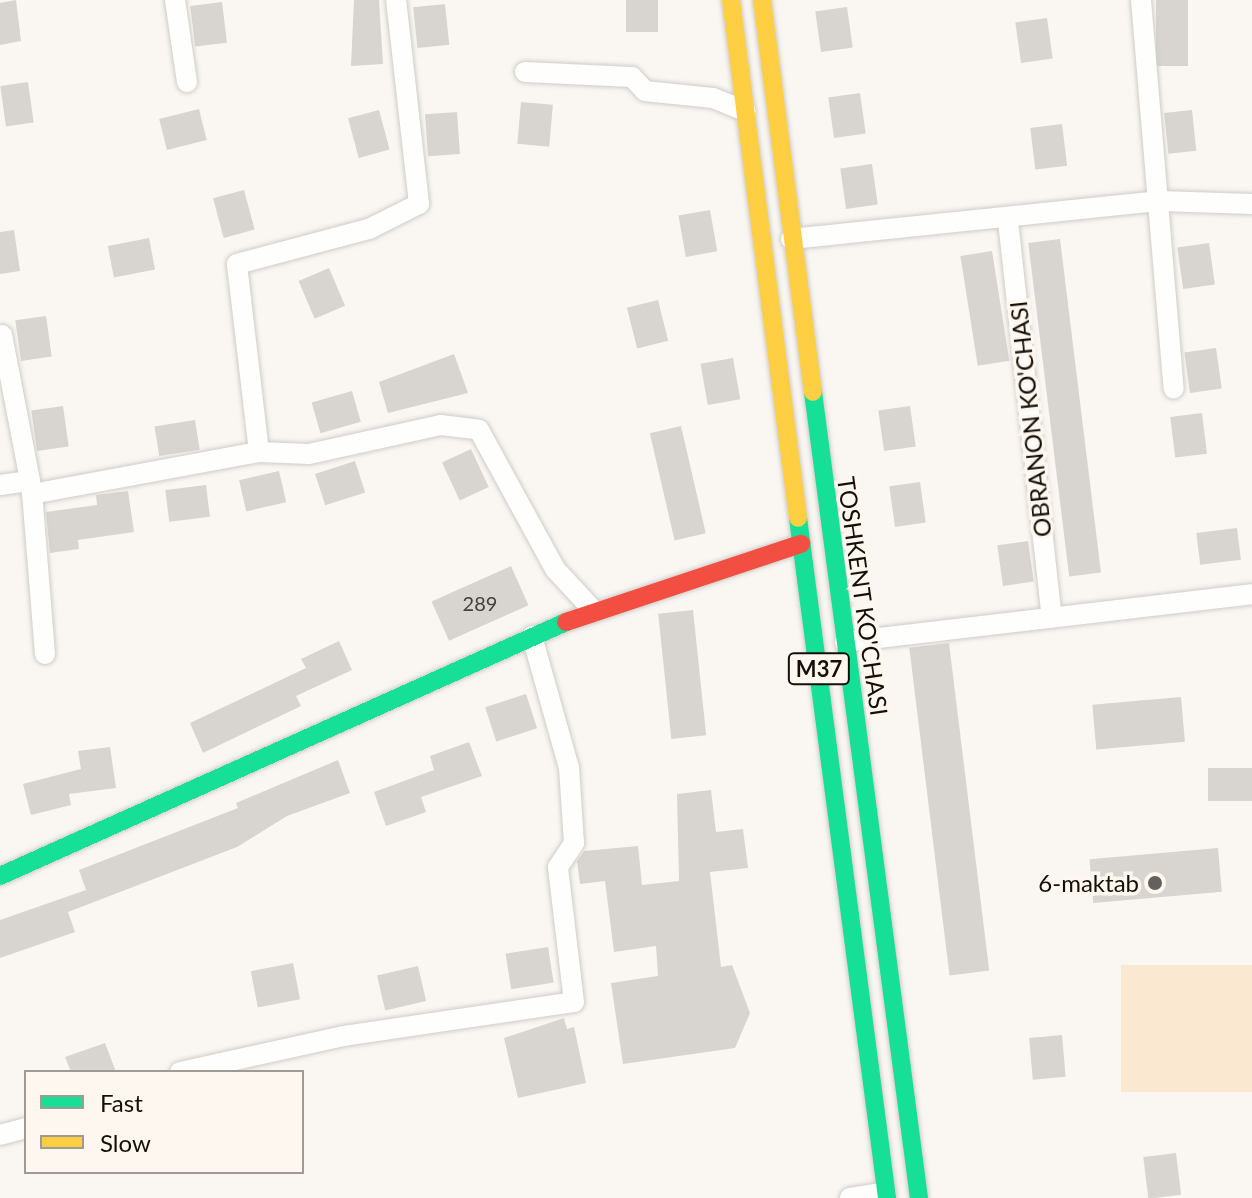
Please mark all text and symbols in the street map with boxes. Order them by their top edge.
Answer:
street label: OBRANON KO'CHASI [1003,299,1057,539]
street label: TOSHKENT KO'CHASI [832,474,894,718]
house number: 289 [463,591,497,615]
road number: M37 [787,651,851,687]
place label: 6-maktab [1038,869,1139,897]
marker: 6-maktab [1146,874,1164,892]
legend [24,1070,304,1174]
text: Fast [100,1088,143,1117]
text: Slow [100,1128,151,1157]

